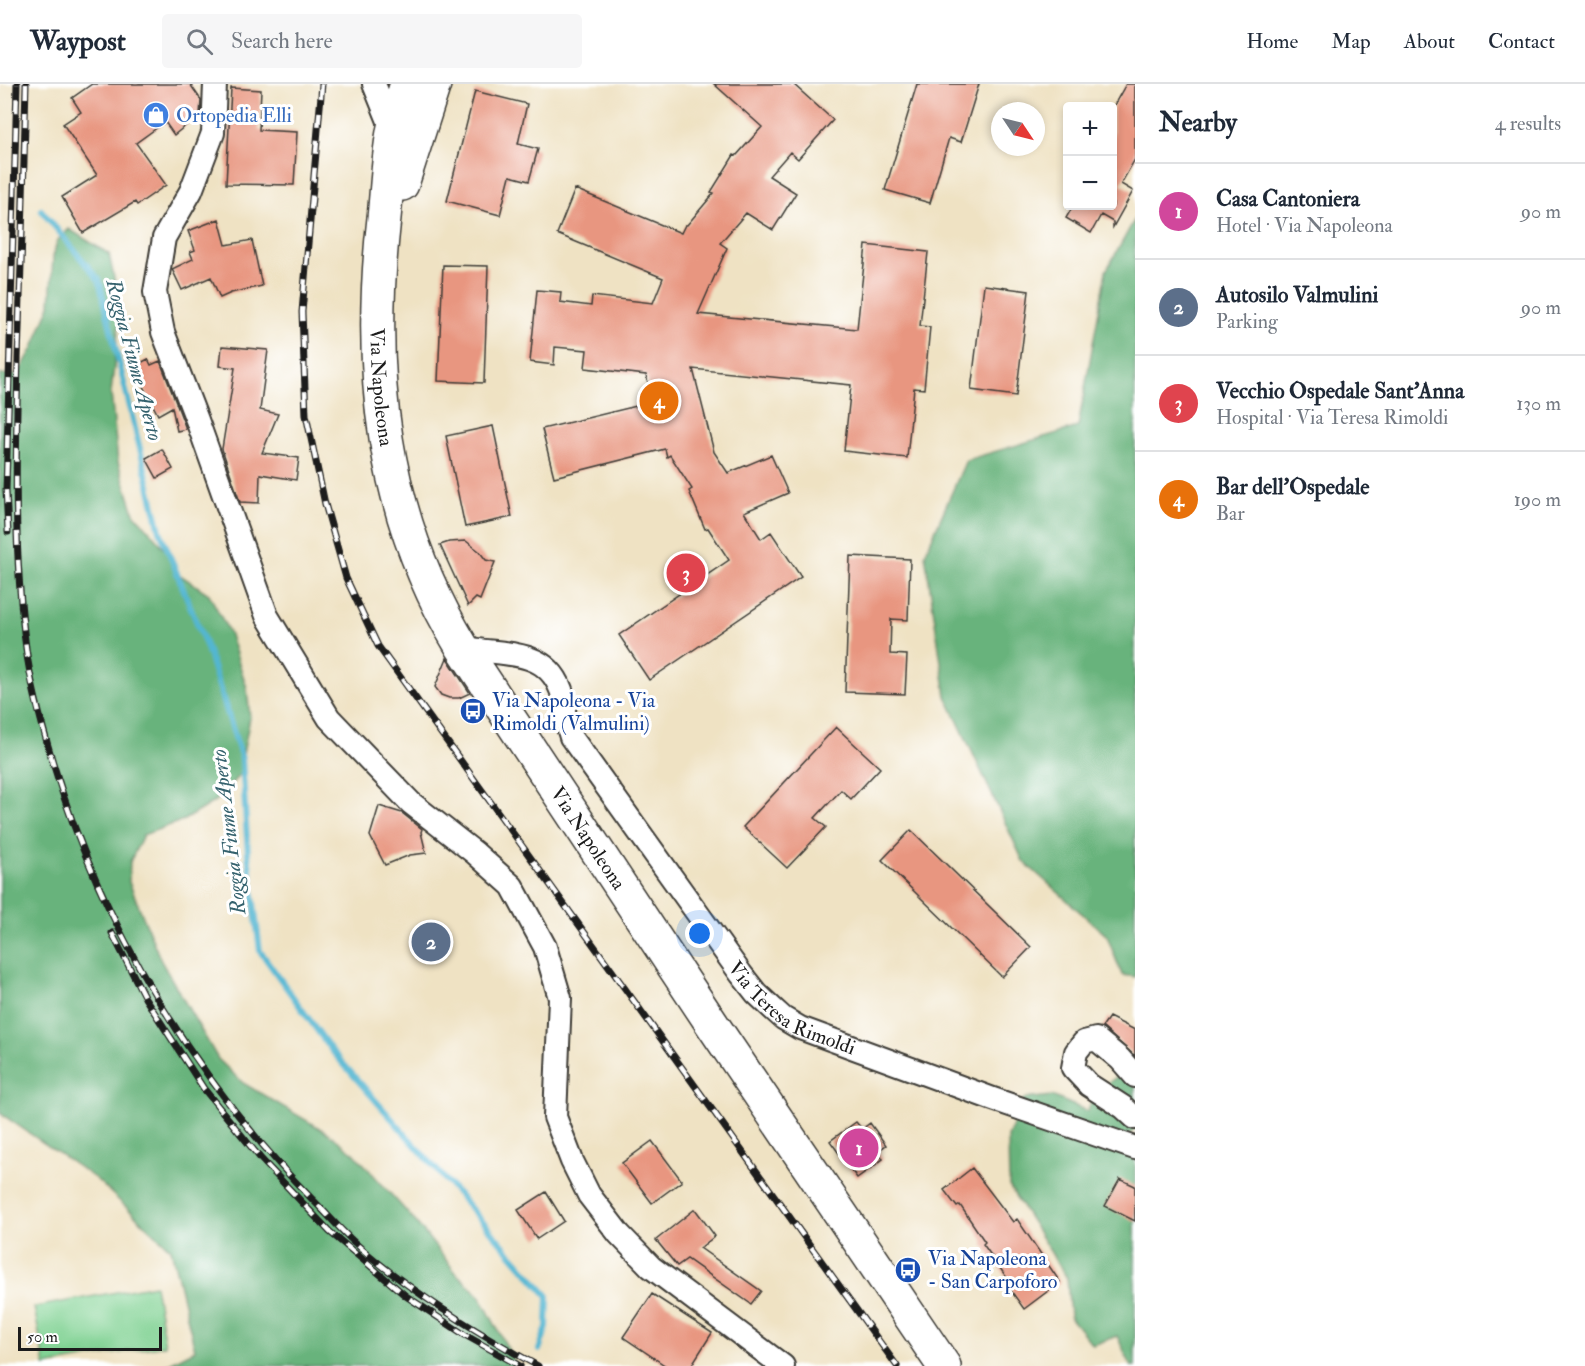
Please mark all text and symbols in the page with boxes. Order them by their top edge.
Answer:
search box [162,14,582,68]
text: Waypost [30,24,126,59]
icon: search [183,25,216,58]
text: Search here [231,27,333,55]
text: Home [1246,28,1298,55]
text: Map [1331,28,1371,55]
text: About [1404,28,1455,55]
text: Contact [1488,28,1555,55]
shop icon: Ortopedia Elli [141,100,171,130]
north arrow [991,102,1045,156]
map controls [1063,102,1117,210]
button: + [1063,102,1117,156]
place label: Ortopedia Elli [176,103,292,129]
text: Nearby [1159,107,1237,139]
text: 4 results [1495,111,1561,136]
button: − [1063,156,1117,210]
text: Casa Cantoniera [1216,185,1360,213]
text: 1 [1175,199,1182,224]
text: 90 m [1521,199,1561,224]
text: Hotel · Via Napoleona [1216,213,1393,238]
water label: Roggia Fiume Aperto [99,275,169,444]
text: Autosilo Valmulini [1216,281,1378,309]
text: 2 [1173,295,1184,320]
text: 90 m [1521,295,1561,320]
text: Parking [1216,309,1278,334]
street label: Via Napoleona [365,328,400,449]
text: Vecchio Ospedale Sant'Anna [1216,377,1464,405]
pin: 4 [640,378,678,424]
text: 3 [1175,391,1182,416]
text: 130 m [1516,391,1561,416]
text: Hospital · Via Teresa Rimoldi [1216,405,1448,430]
text: Bar dell'Ospedale [1216,473,1370,501]
text: 4 [1173,487,1184,512]
text: 190 m [1514,487,1561,512]
text: Bar [1216,501,1245,526]
pin: 3 [666,550,706,596]
place label: Via Napoleona - Via Rimoldi (Valmulini) [492,688,656,736]
bus stop icon: Via Napoleona - Via Rimoldi (Valmulini) [458,696,488,726]
water label: Roggia Fiume Aperto [205,748,253,917]
street label: Via Napoleona [545,781,632,895]
your location [685,919,714,948]
pin: 2 [412,920,450,964]
street label: Via Teresa Rimoldi [723,956,859,1060]
pin: 1 [840,1126,878,1170]
place label: Via Napoleona - San Carpoforo [928,1246,1058,1295]
bus stop icon: Via Napoleona - San Carpoforo [893,1255,923,1285]
scale bar [18,1324,162,1352]
text: 50 m [27,1327,58,1347]

